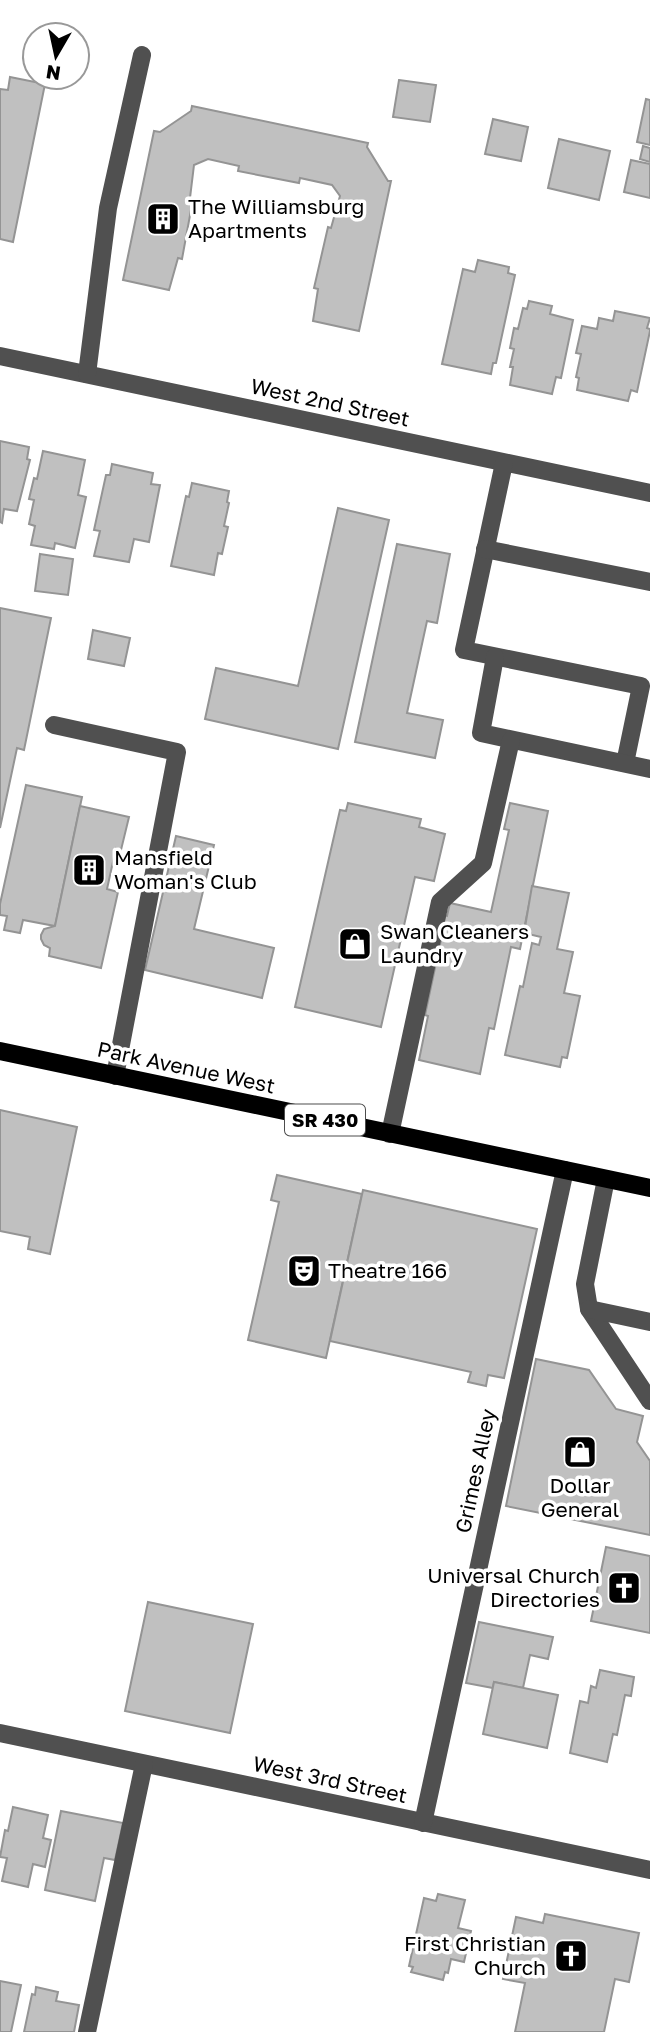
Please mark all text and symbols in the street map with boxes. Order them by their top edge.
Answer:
north arrow [21,21,91,91]
text: N [44,61,62,86]
place label: The Williamsburg Apartments [188,193,364,243]
building icon: The Williamsburg Apartments [144,200,182,238]
street label: West 2nd Street [248,372,412,432]
place label: Mansfield Woman's Club [114,844,257,894]
building icon: Mansfield Woman's Club [70,851,108,889]
place label: Swan Cleaners Laundry [380,918,529,968]
shop icon: Swan Cleaners Laundry [336,925,374,963]
street label: Park Avenue West [95,1035,277,1099]
road number: SR 430 [285,1104,365,1136]
theatre icon: Theatre 166 [285,1252,323,1290]
place label: Theatre 166 [328,1257,447,1283]
street label: Grimes Alley [449,1406,501,1535]
shop icon: Dollar General [561,1433,599,1471]
place label: Dollar General [541,1472,619,1522]
place label: Universal Church Directories [427,1562,600,1612]
church icon: Universal Church Directories [605,1569,643,1607]
street label: West 3rd Street [251,1750,410,1808]
place label: First Christian Church [404,1930,546,1980]
church icon: First Christian Church [552,1937,590,1975]

